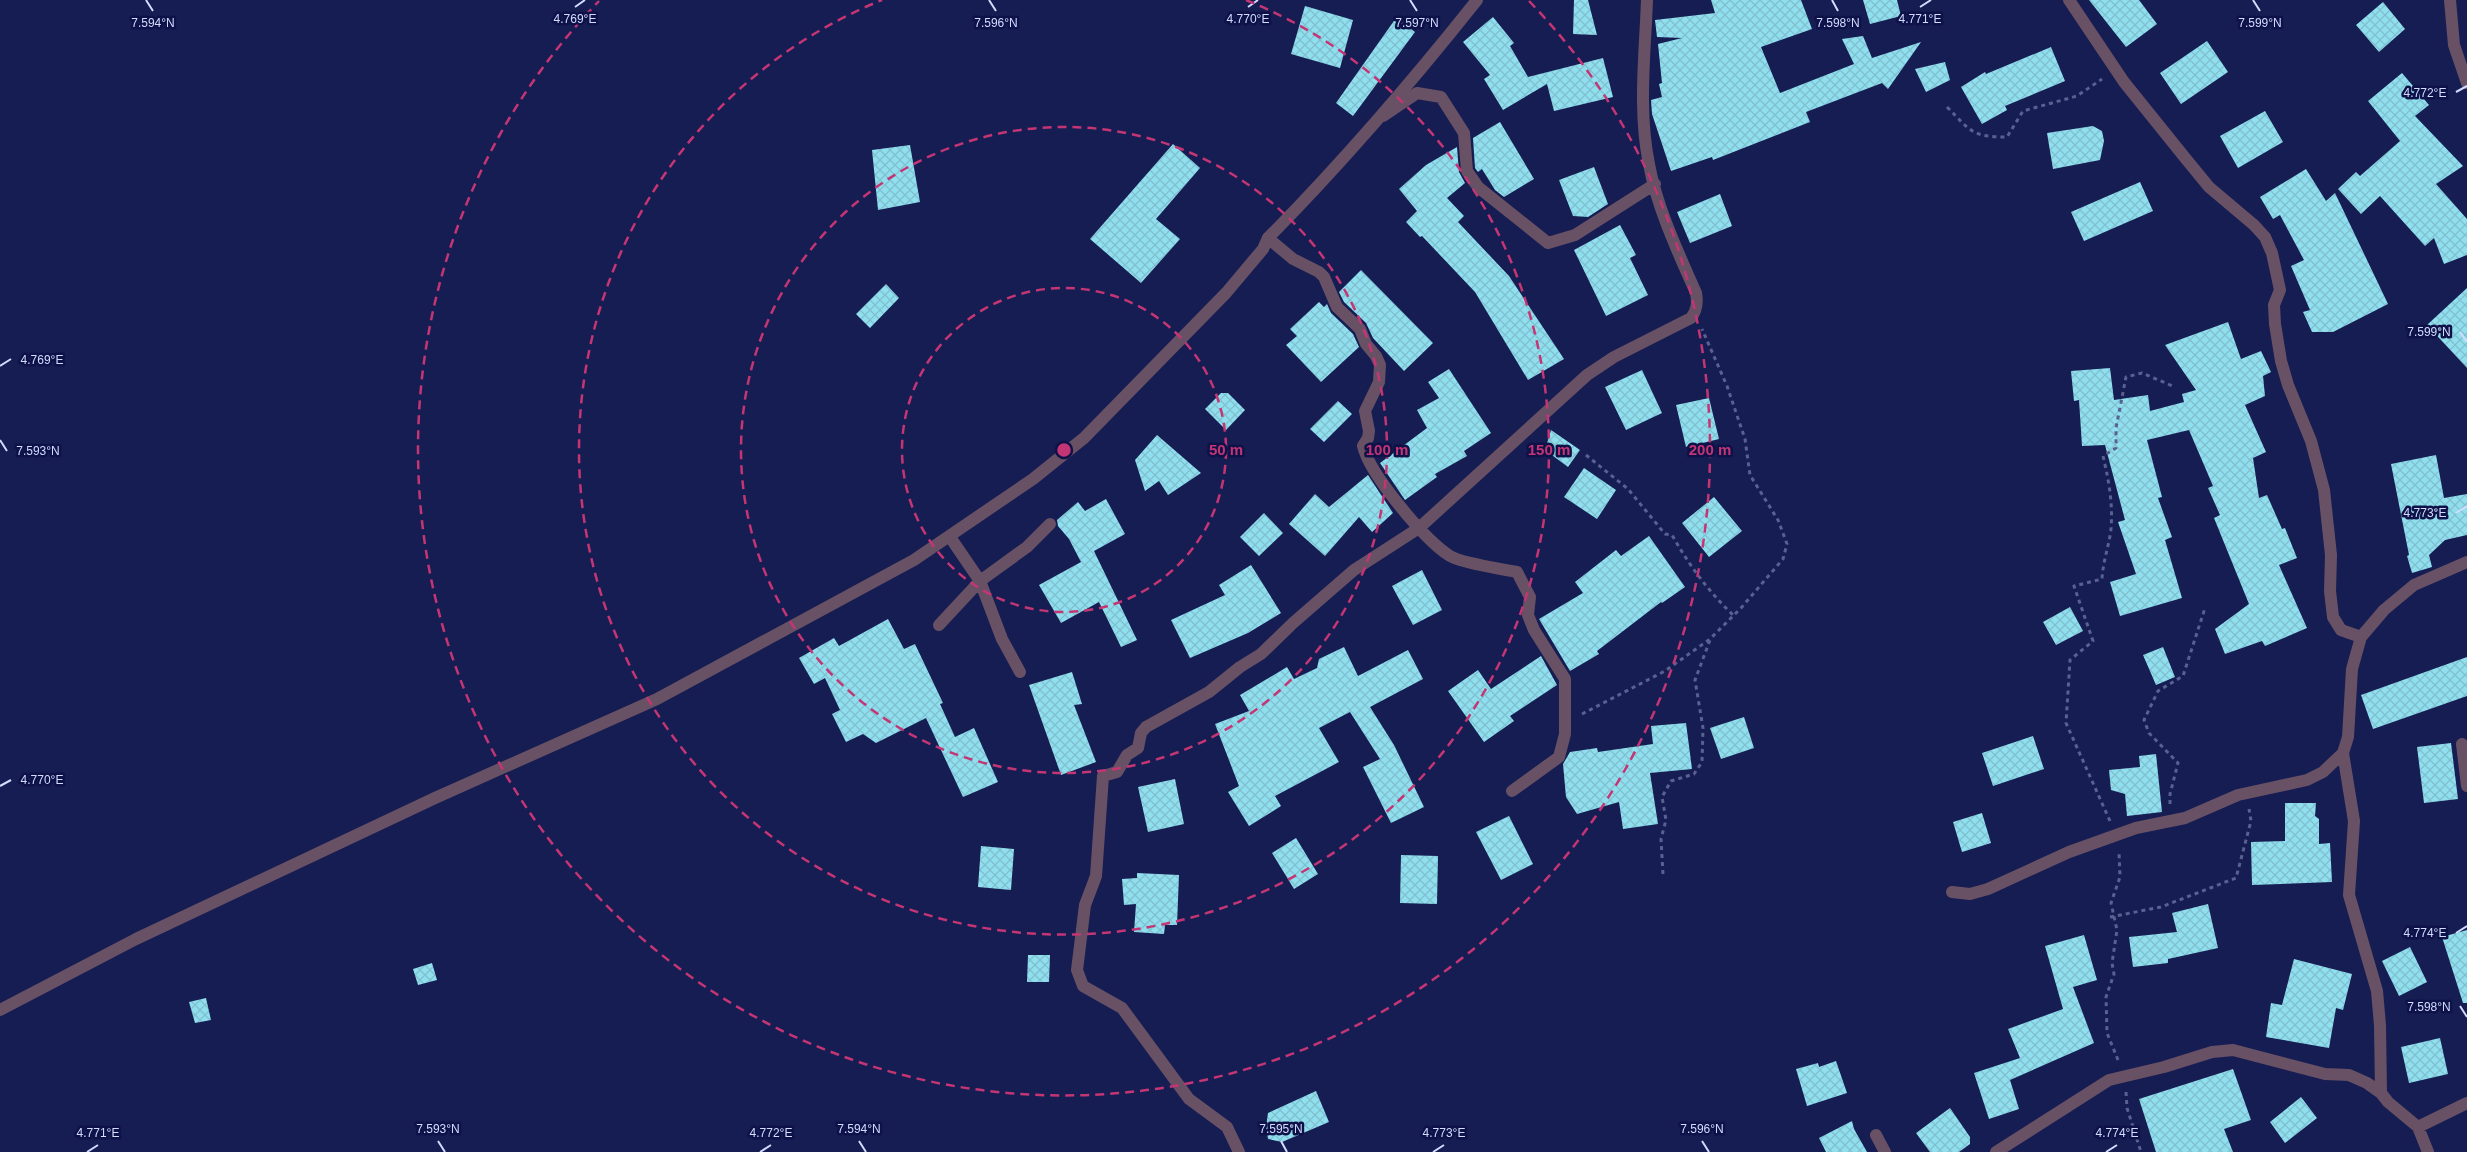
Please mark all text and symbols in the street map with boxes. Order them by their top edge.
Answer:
text: 4.769°E [554,12,596,26]
text: 4.770°E [1227,12,1269,26]
text: 4.771°E [1899,12,1941,26]
text: 7.594°N [131,16,175,30]
text: 7.596°N [974,16,1018,30]
text: 7.597°N [1395,16,1439,30]
text: 7.598°N [1816,16,1860,30]
text: 7.599°N [2238,16,2282,30]
text: 4.772°E [2404,86,2446,100]
text: 7.599°N [2407,325,2451,339]
text: 4.769°E [21,353,63,367]
centre of rings [1055,441,1073,459]
text: 50 m [1209,441,1243,458]
text: 100 m [1366,441,1408,458]
text: 150 m [1528,441,1570,458]
text: 200 m [1689,441,1731,458]
text: 7.593°N [16,444,60,458]
text: 4.773°E [2404,506,2446,520]
text: 4.770°E [21,773,63,787]
text: 4.774°E [2404,926,2446,940]
text: 7.598°N [2407,1000,2451,1014]
text: 7.593°N [416,1122,460,1136]
text: 7.594°N [837,1122,881,1136]
text: 7.595°N [1259,1122,1303,1136]
text: 7.596°N [1680,1122,1724,1136]
text: 4.771°E [77,1126,119,1140]
text: 4.772°E [750,1126,792,1140]
text: 4.773°E [1423,1126,1465,1140]
text: 4.774°E [2096,1126,2138,1140]

